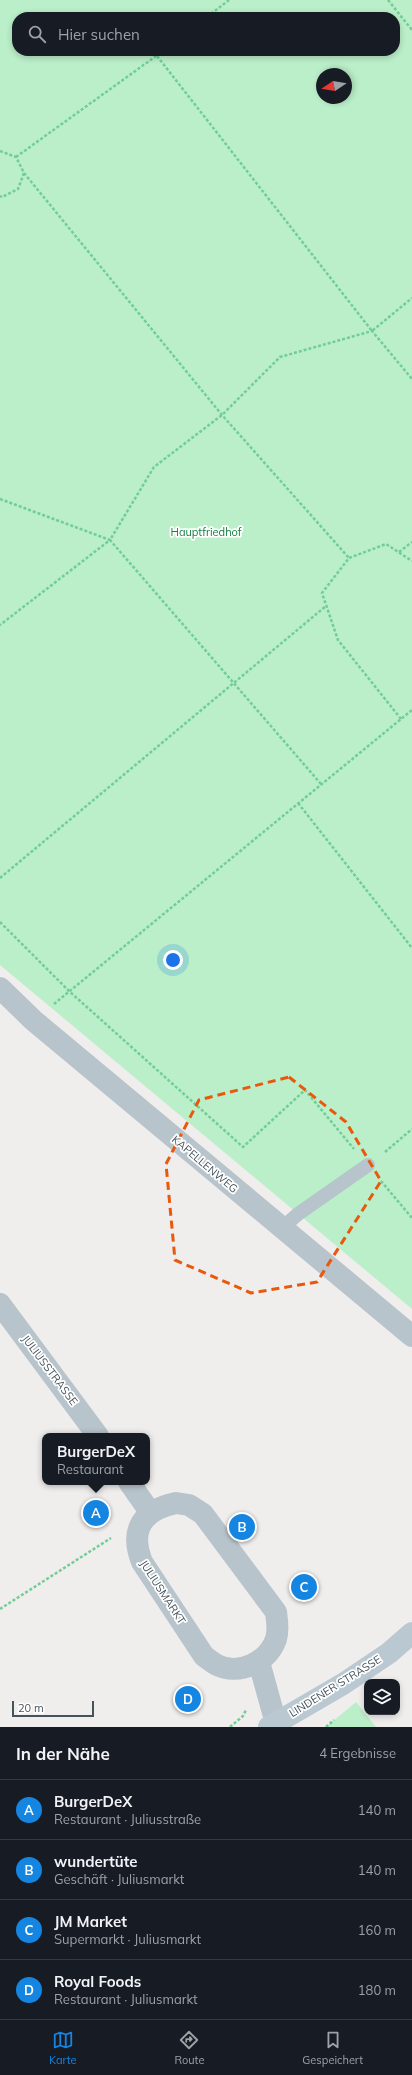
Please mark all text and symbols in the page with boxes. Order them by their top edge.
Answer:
search box [12,12,400,56]
icon: search [26,23,48,45]
text: Hier suchen [58,25,140,44]
north arrow [316,68,352,104]
park label: Hauptfriedhof [170,525,242,539]
your location [163,950,183,970]
street label: KAPELLENWEG [169,1132,241,1196]
street label: JULIUSSTRASSE [19,1332,81,1408]
popup [42,1433,150,1485]
text: BurgerDeX [57,1442,135,1461]
text: Restaurant [57,1461,124,1477]
pin: A [83,1498,109,1528]
pin: B [229,1512,255,1542]
street label: JULIUSMARKT [137,1557,189,1627]
pin: C [291,1572,317,1602]
street label: LINDENER STRASSE [286,1652,384,1720]
map controls [364,1679,400,1715]
button: layers [364,1679,400,1715]
pin: D [175,1684,201,1714]
scale bar [12,1699,94,1718]
text: 20 m [18,1701,44,1715]
text: In der Nähe [16,1743,110,1764]
text: 4 Ergebnisse [319,1745,396,1761]
text: BurgerDeX [54,1792,132,1811]
text: A [24,1802,34,1818]
text: 140 m [358,1802,396,1818]
text: Restaurant · Juliusstraße [54,1811,201,1827]
text: wundertüte [54,1852,138,1871]
text: B [25,1862,33,1878]
text: 140 m [358,1862,396,1878]
text: Geschäft · Juliusmarkt [54,1871,184,1887]
text: JM Market [54,1912,127,1931]
text: C [25,1922,33,1938]
text: 160 m [358,1922,396,1938]
text: Supermarkt · Juliusmarkt [54,1931,201,1947]
text: Royal Foods [54,1972,141,1991]
text: D [24,1982,34,1998]
text: 180 m [358,1982,396,1998]
text: Restaurant · Juliusmarkt [54,1991,198,2007]
tab: Karte [49,2029,77,2067]
tab: Route [175,2029,204,2067]
tab: Gespeichert [302,2029,363,2067]

